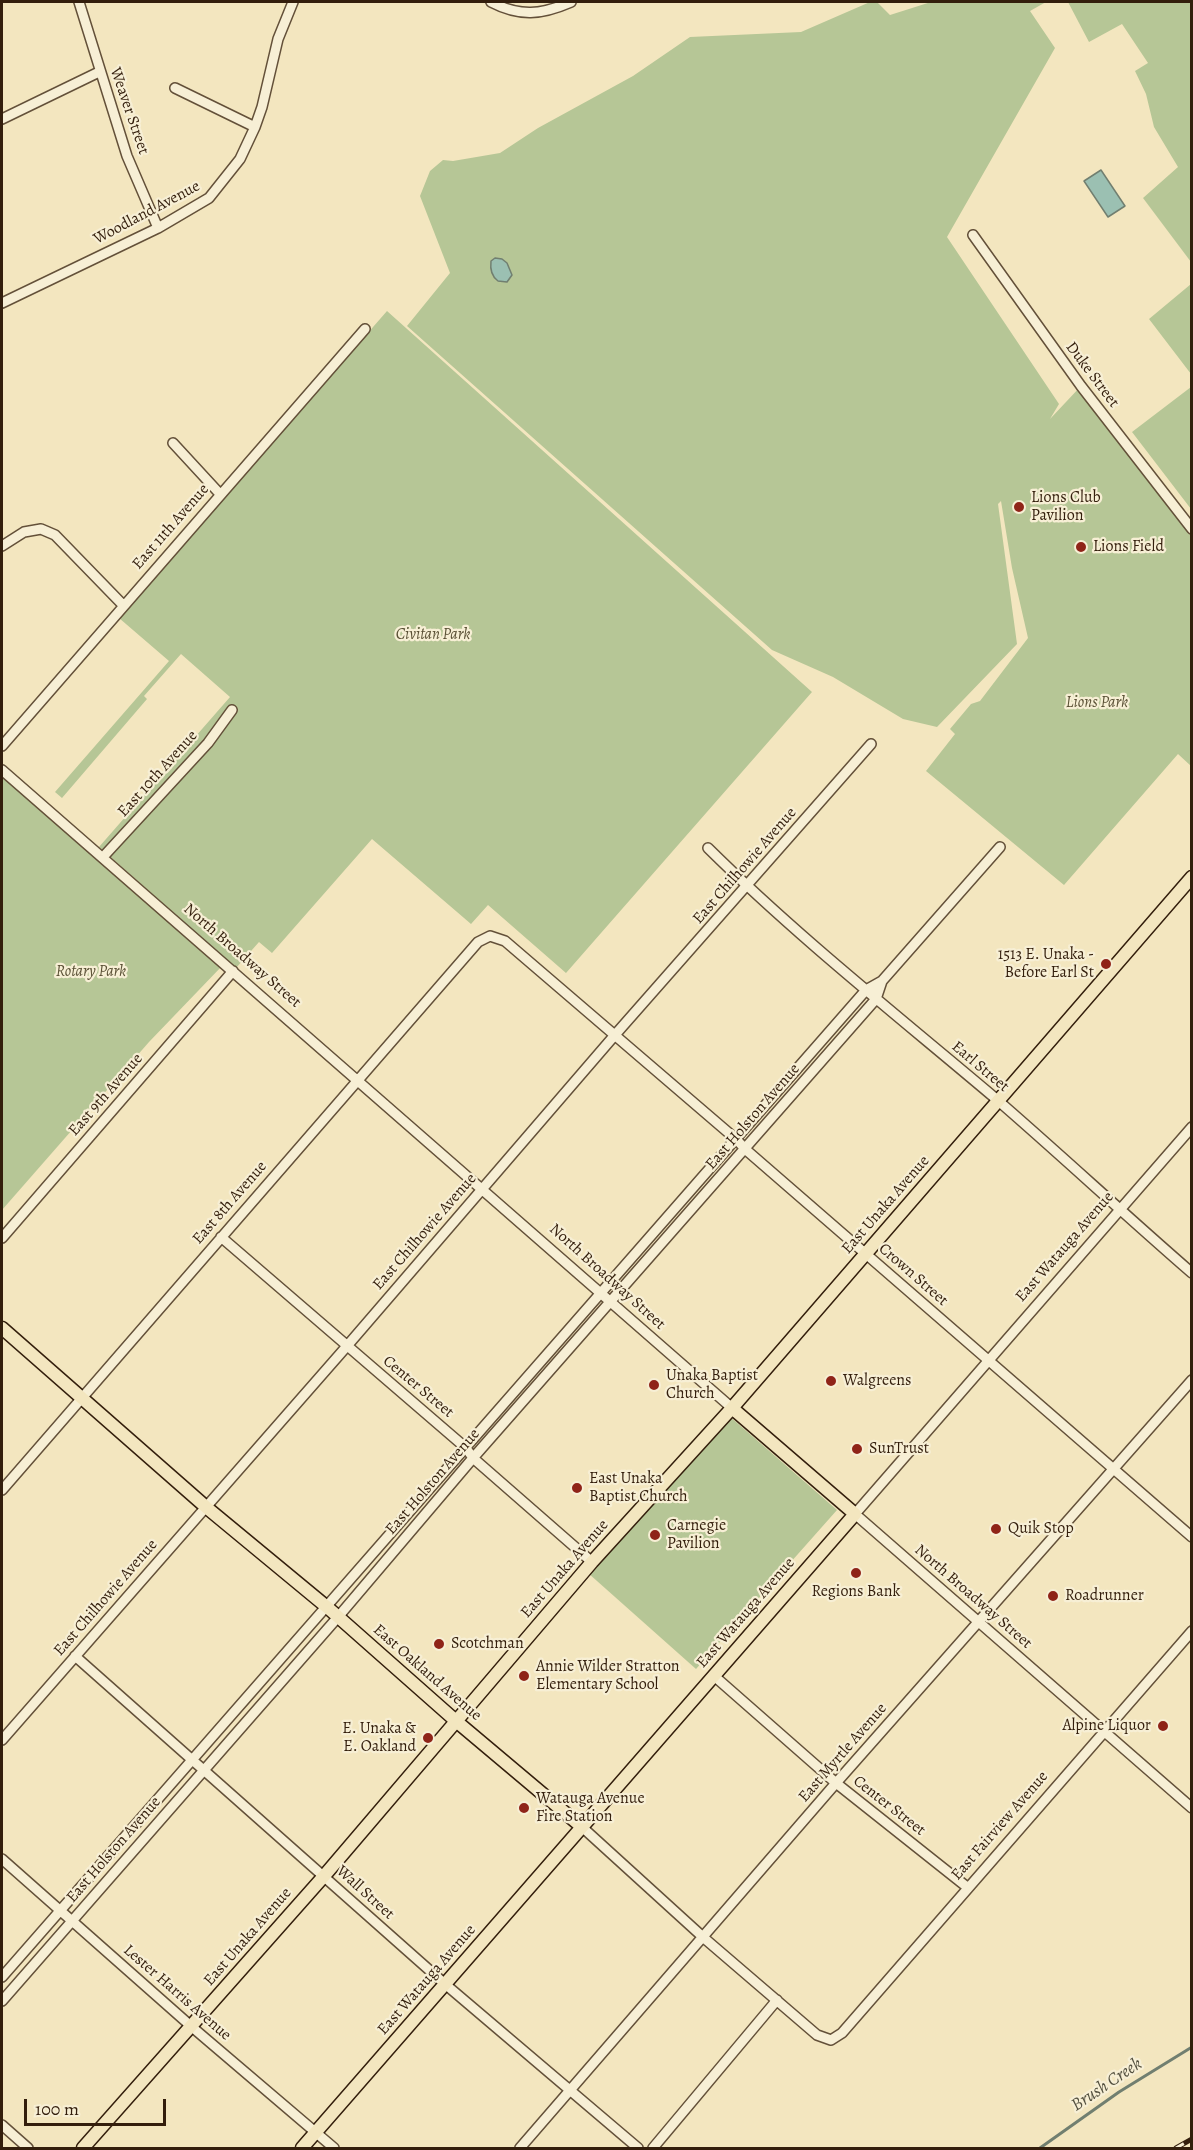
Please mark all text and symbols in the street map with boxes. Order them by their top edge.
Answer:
street label: Weaver Street [105,65,153,157]
street label: Woodland Avenue [90,177,204,249]
street label: Duke Street [1061,338,1123,412]
street label: East 11th Avenue [129,480,213,574]
place label: Lions Club Pavilion [1031,488,1101,526]
marker: Lions Club Pavilion [1012,500,1026,514]
place label: Lions Field [1093,537,1164,557]
marker: Lions Field [1074,540,1088,554]
park label: Civitan Park [396,625,470,645]
park label: Lions Park [1066,693,1128,713]
street label: East 10th Avenue [114,727,202,821]
street label: East Chilhowie Avenue [689,804,801,928]
street label: North Broadway Street [179,900,305,1012]
place label: 1513 E. Unaka - Before Earl St [998,945,1094,983]
marker: 1513 E. Unaka - Before Earl St [1099,957,1113,971]
park label: Rotary Park [56,962,126,982]
street label: Earl Street [947,1037,1013,1097]
street label: East 9th Avenue [65,1050,147,1140]
street label: East Holston Avenue [702,1060,804,1174]
street label: East Unaka Avenue [838,1152,934,1258]
street label: East 8th Avenue [189,1158,271,1248]
street label: East Chilhowie Avenue [369,1170,481,1294]
street label: East Watauga Avenue [1012,1188,1118,1306]
street label: North Broadway Street [545,1220,669,1334]
street label: Crown Street [874,1240,952,1310]
street label: Center Street [379,1352,457,1422]
place label: Unaka Baptist Church [666,1366,758,1404]
place label: Walgreens [843,1371,912,1391]
marker: Walgreens [824,1374,838,1388]
marker: Unaka Baptist Church [647,1378,661,1392]
street label: East Holston Avenue [382,1425,484,1539]
place label: SunTrust [869,1439,929,1459]
marker: SunTrust [850,1442,864,1456]
place label: East Unaka Baptist Church [589,1469,688,1507]
marker: East Unaka Baptist Church [570,1481,584,1495]
street label: East Unaka Avenue [517,1516,613,1622]
place label: Carnegie Pavilion [667,1516,726,1554]
place label: Quik Stop [1008,1519,1074,1539]
marker: Quik Stop [989,1522,1003,1536]
marker: Carnegie Pavilion [648,1528,662,1542]
street label: East Chilhowie Avenue [50,1536,162,1660]
street label: North Broadway Street [910,1541,1036,1653]
street label: East Watauga Avenue [693,1554,799,1672]
marker: Regions Bank [849,1566,863,1580]
place label: Regions Bank [812,1582,900,1602]
place label: Roadrunner [1065,1586,1144,1606]
marker: Roadrunner [1046,1589,1060,1603]
street label: East Oakland Avenue [369,1621,485,1725]
place label: Scotchman [451,1634,524,1654]
marker: Scotchman [432,1637,446,1651]
place label: Annie Wilder Stratton Elementary School [536,1657,680,1695]
marker: Annie Wilder Stratton Elementary School [517,1669,531,1683]
street label: East Myrtle Avenue [795,1699,891,1807]
place label: Alpine Liquor [1062,1716,1151,1736]
place label: E. Unaka & E. Oakland [342,1719,416,1757]
marker: Alpine Liquor [1156,1719,1170,1733]
marker: E. Unaka & E. Oakland [421,1731,435,1745]
street label: East Fairview Avenue [947,1768,1053,1884]
street label: Center Street [849,1772,929,1840]
place label: Watauga Avenue Fire Station [536,1789,645,1827]
street label: East Holston Avenue [63,1793,165,1907]
marker: Watauga Avenue Fire Station [517,1801,531,1815]
street label: Wall Street [332,1862,398,1924]
street label: East Unaka Avenue [200,1884,296,1990]
street label: East Watauga Avenue [374,1921,480,2039]
street label: Lester Harris Avenue [119,1941,235,2045]
water label: Brush Creek [1068,2054,1146,2116]
scale bar [27,2087,170,2125]
text: 100 m [35,2097,79,2121]

